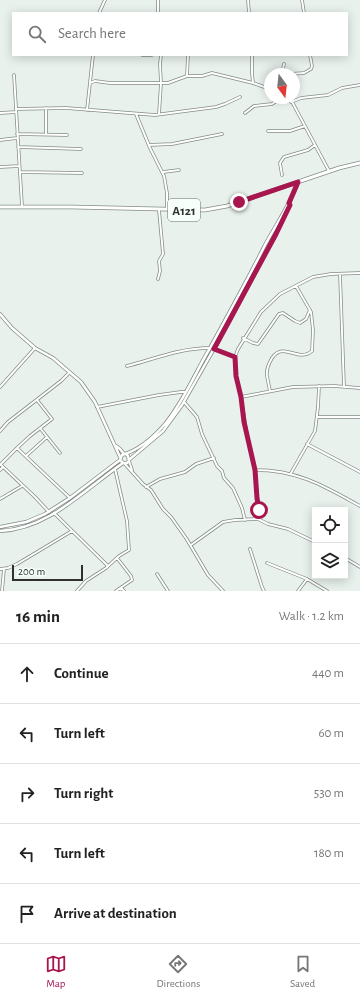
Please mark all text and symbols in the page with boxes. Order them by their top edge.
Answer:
search box [12,12,348,56]
icon: search [26,23,48,45]
text: Search here [58,26,126,41]
north arrow [264,68,300,104]
route end [230,193,248,211]
road number: A121 [168,199,200,221]
route start [250,501,268,519]
map controls [312,507,348,579]
button: locate [312,507,348,543]
button: layers [312,543,348,579]
scale bar [12,563,83,582]
text: 200 m [18,566,45,577]
text: 16 min [16,608,60,625]
text: Walk · 1.2 km [279,610,344,623]
icon: ahead [16,663,38,685]
text: Continue [54,666,109,681]
text: 440 m [312,667,344,680]
icon: left [16,723,38,745]
text: Turn left [54,726,105,741]
text: 60 m [318,727,344,740]
icon: right [16,783,38,805]
text: Turn right [54,786,113,801]
text: 530 m [314,787,344,800]
icon: left [16,843,38,865]
text: Turn left [54,846,105,861]
text: 180 m [314,847,344,860]
icon: arrive [16,903,38,925]
text: Arrive at destination [54,906,177,921]
tab: Map [45,953,67,990]
tab: Directions [156,953,200,990]
tab: Saved [290,953,315,990]

